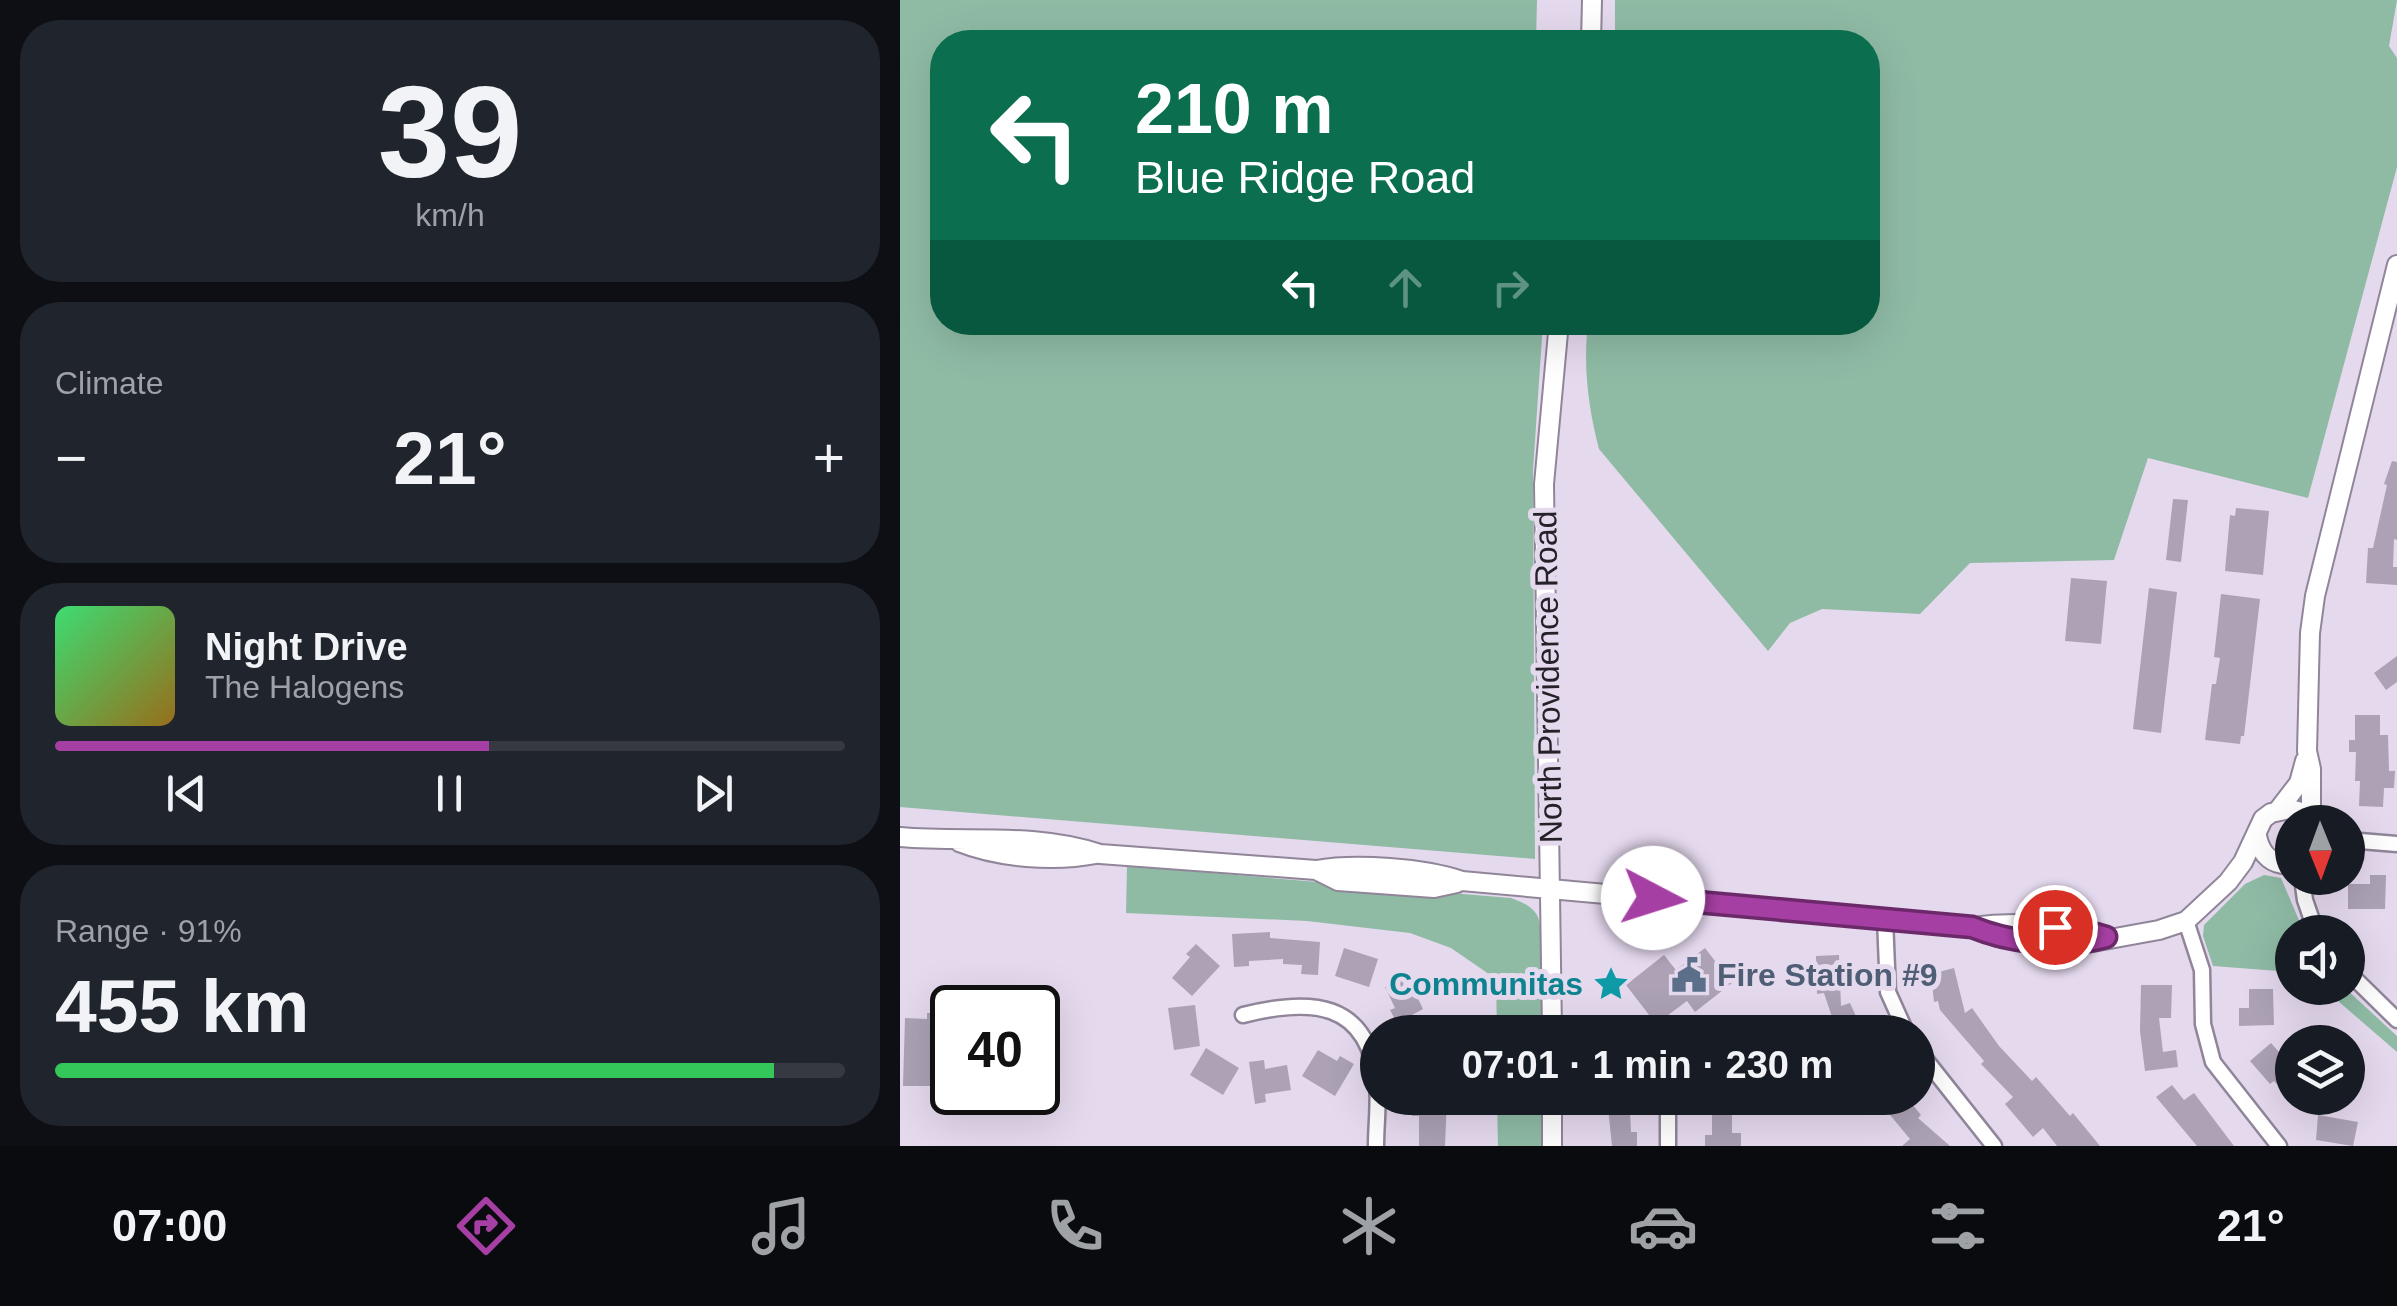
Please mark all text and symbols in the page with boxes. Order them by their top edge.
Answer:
text: 39 [378,59,522,205]
icon: left [970,70,1100,200]
text: 210 m [1135,70,1333,148]
text: Blue Ridge Road [1135,152,1475,203]
text: km/h [415,197,485,233]
icon: left [1273,260,1328,315]
icon: ahead [1378,260,1433,315]
icon: right [1483,260,1538,315]
text: Climate [55,365,163,401]
text: 21° [393,416,507,500]
text: − [55,427,87,489]
text: + [813,427,845,489]
street label: North Providence Road [1527,510,1569,844]
text: Night Drive [205,626,408,668]
text: The Halogens [205,669,404,705]
icon: previous [159,766,214,821]
icon: pause [422,766,477,821]
icon: next [686,766,741,821]
north arrow [2275,805,2365,895]
map controls [2275,805,2365,1115]
position arrow [1601,846,1705,950]
pin [2013,885,2098,970]
icon: arrive [2028,900,2083,955]
text: Range · 91% [55,913,242,949]
button: sound [2275,915,2365,1005]
public building icon: Fire Station #9 [1670,956,1708,994]
place label: Fire Station #9 [1717,957,1938,993]
text: 455 km [55,964,309,1048]
place icon: Communitas [1592,965,1630,1003]
place label: Communitas [1389,966,1583,1002]
speed limit sign: 40 [930,985,1060,1115]
button: layers [2275,1025,2365,1115]
text: 07:01 · 1 min · 230 m [1462,1044,1833,1086]
icon: directions [451,1191,521,1261]
icon: music [746,1191,816,1261]
icon: phone [1040,1191,1110,1261]
icon: climate [1334,1191,1404,1261]
icon: car [1628,1191,1698,1261]
icon: filters [1923,1191,1993,1261]
text: 07:00 [112,1200,227,1251]
text: 21° [2217,1200,2285,1251]

